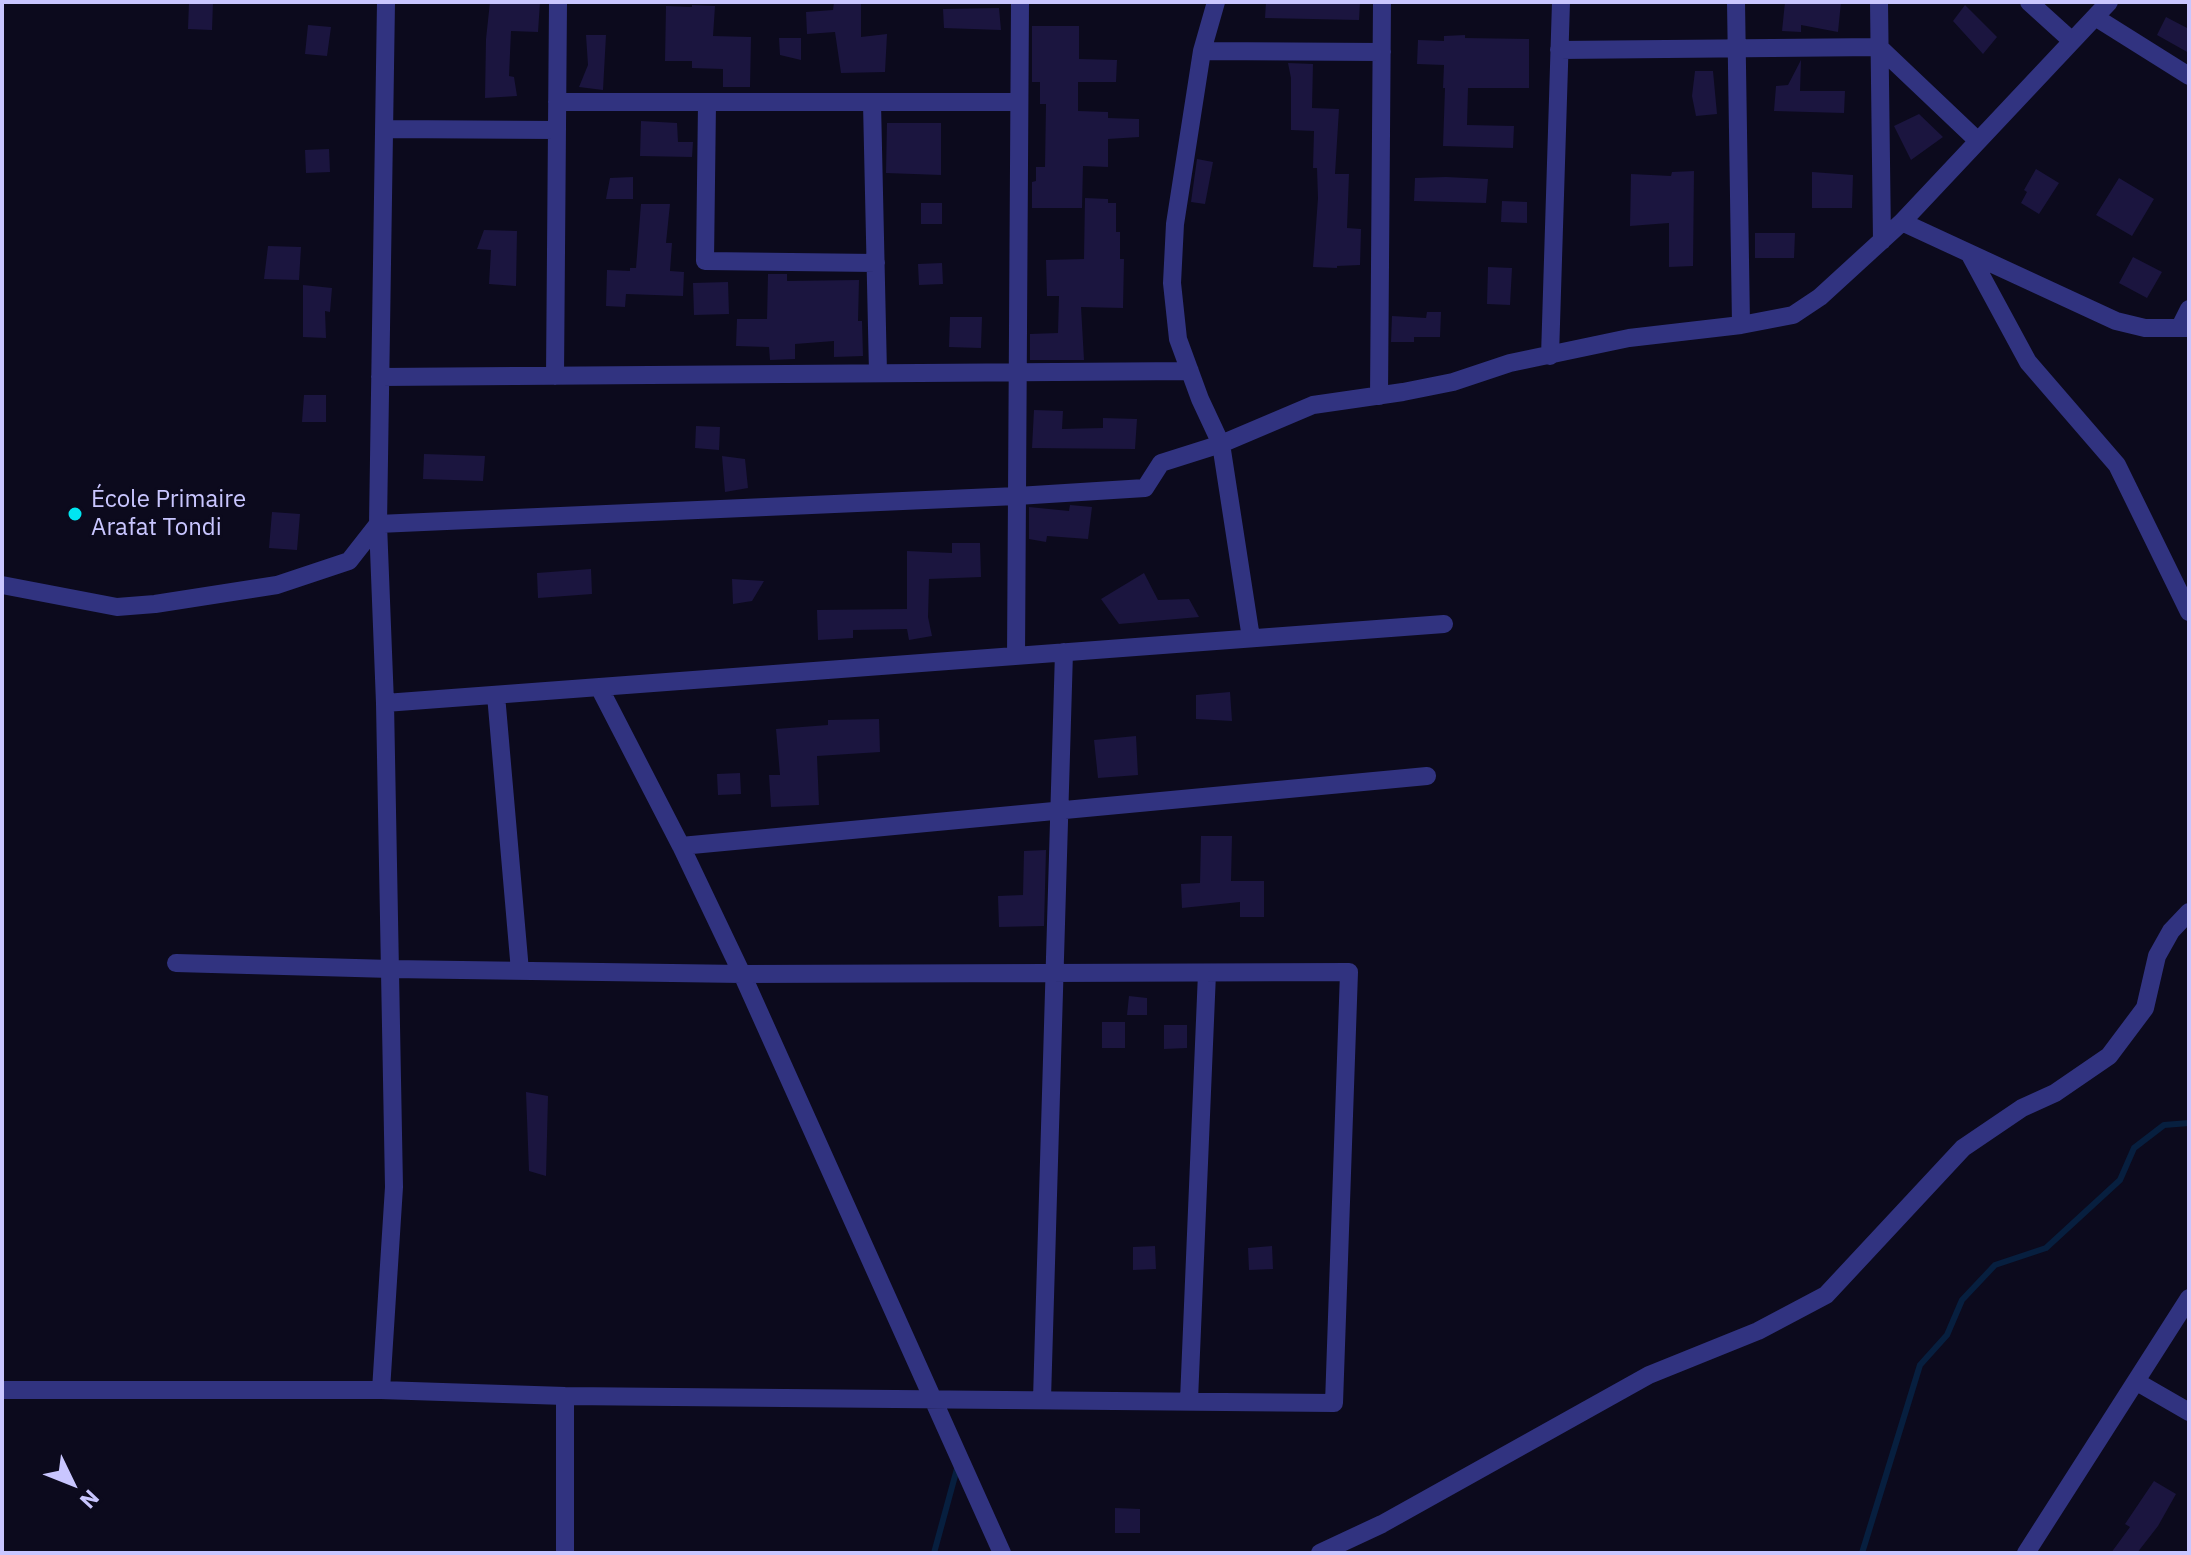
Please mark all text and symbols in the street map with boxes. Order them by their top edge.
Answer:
place label: École Primaire Arafat Tondi [91,486,246,542]
marker: École Primaire Arafat Tondi [66,505,84,523]
north arrow [32,1443,112,1523]
text: N [74,1484,106,1515]

